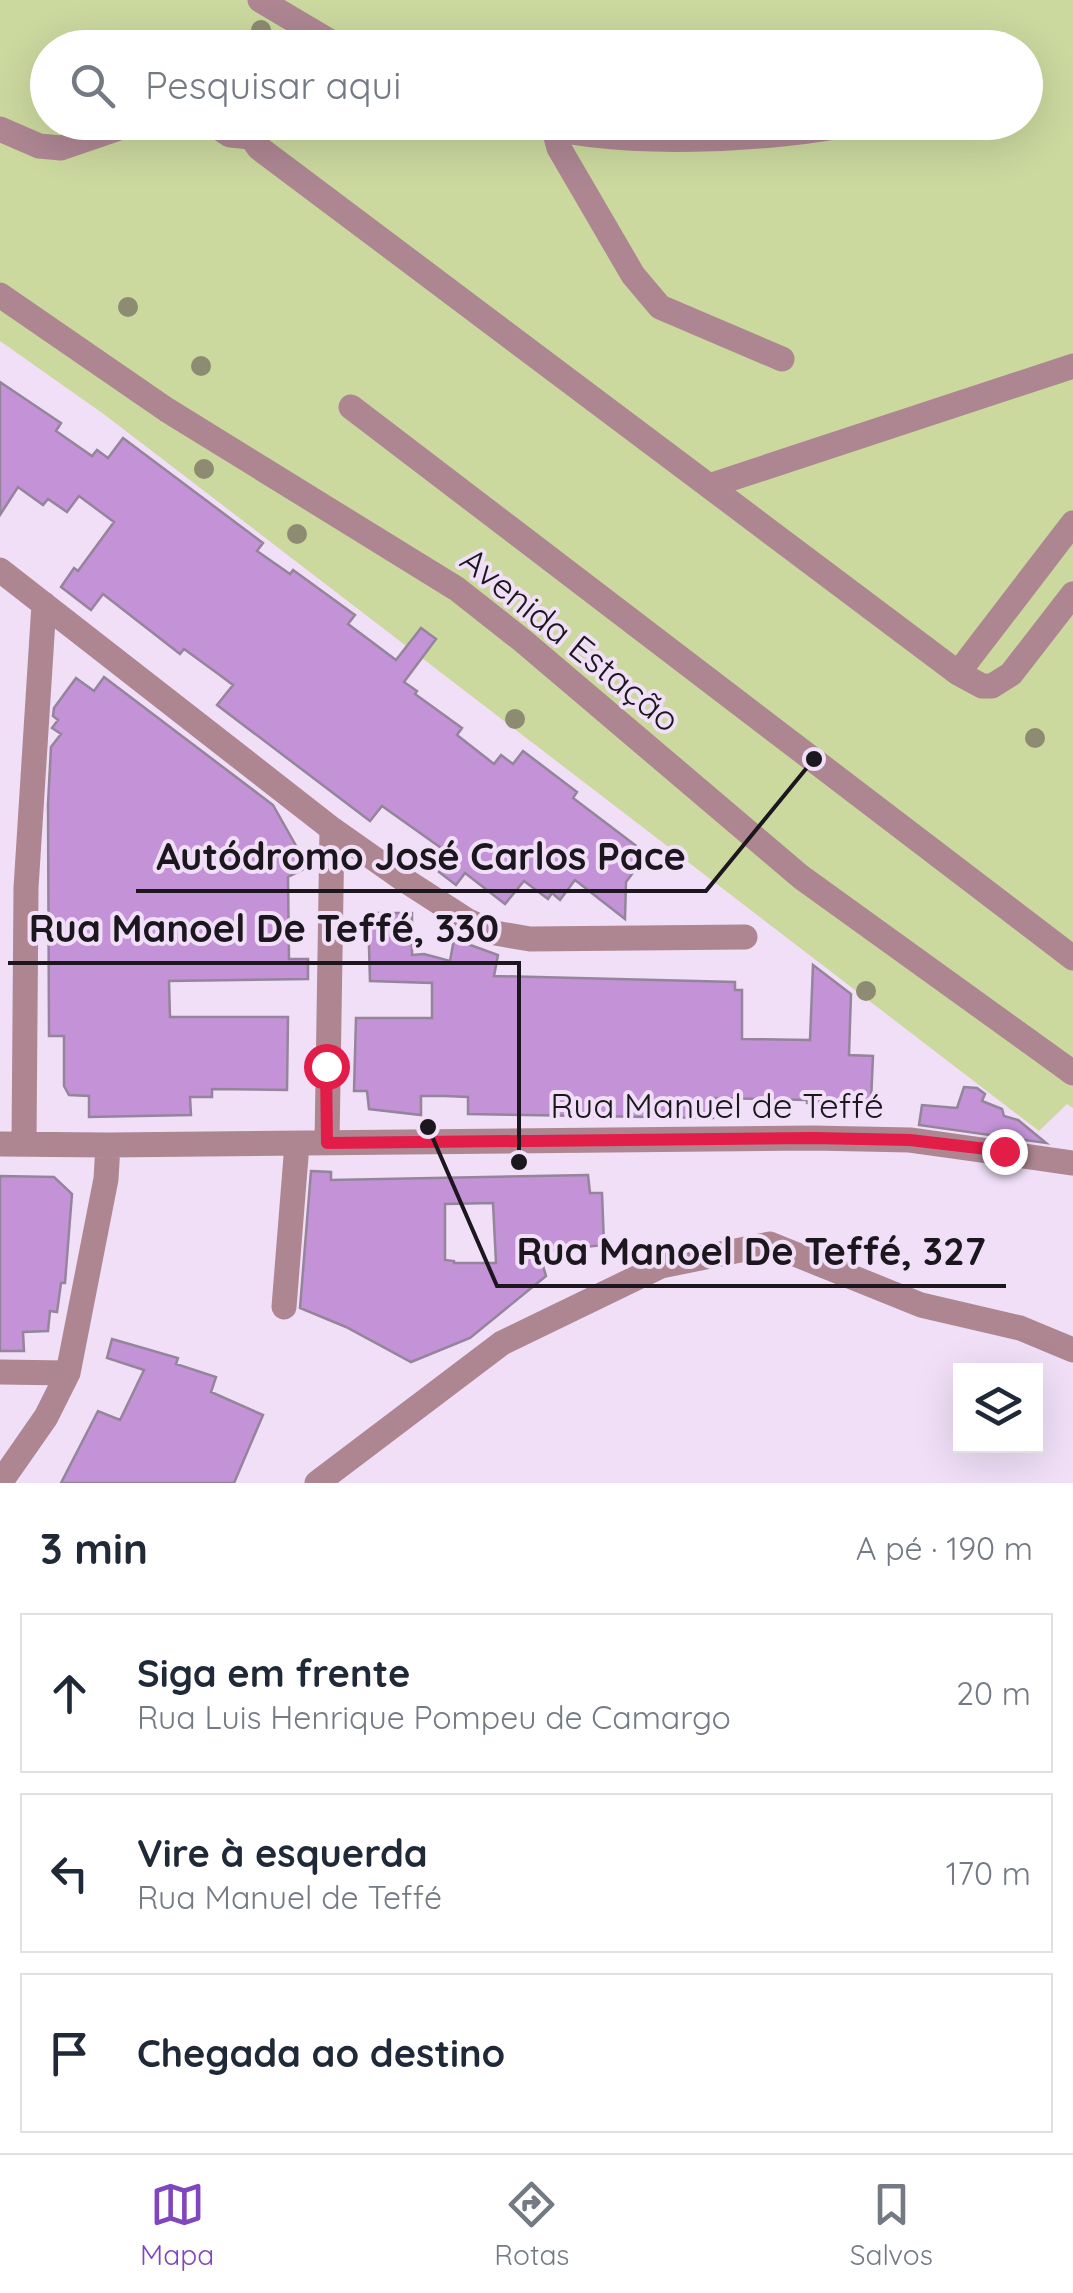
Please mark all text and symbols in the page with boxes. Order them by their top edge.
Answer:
search box [30,30,1043,140]
icon: search [65,58,120,113]
text: Pesquisar aqui [145,61,401,109]
street label: Avenida Estação [452,537,689,741]
callout: Autódromo José Carlos Pace [136,823,706,891]
text: Autódromo José Carlos Pace [156,832,686,880]
callout: Rua Manoel De Teffé, 330 [8,895,519,963]
text: Rua Manoel De Teffé, 330 [29,904,499,952]
route start [304,1044,350,1090]
street label: Rua Manuel de Teffé [550,1083,884,1127]
route end [982,1129,1028,1175]
callout: Rua Manoel De Teffé, 327 [497,1218,1006,1286]
text: Rua Manoel De Teffé, 327 [517,1227,986,1275]
map controls [953,1363,1043,1453]
button: layers [953,1363,1043,1453]
text: 3 min [40,1522,148,1575]
text: A pé · 190 m [856,1528,1033,1568]
text: Siga em frente [137,1649,410,1697]
icon: ahead [42,1666,97,1721]
text: 20 m [956,1673,1031,1713]
text: Rua Luis Henrique Pompeu de Camargo [137,1697,731,1737]
text: Vire à esquerda [137,1829,428,1877]
icon: left [42,1846,97,1901]
text: 170 m [946,1853,1031,1893]
text: Rua Manuel de Teffé [137,1877,442,1917]
icon: arrive [42,2026,97,2081]
text: Chegada ao destino [137,2029,505,2077]
tab: Mapa [140,2177,214,2272]
tab: Rotas [494,2177,569,2272]
tab: Salvos [850,2177,933,2272]

